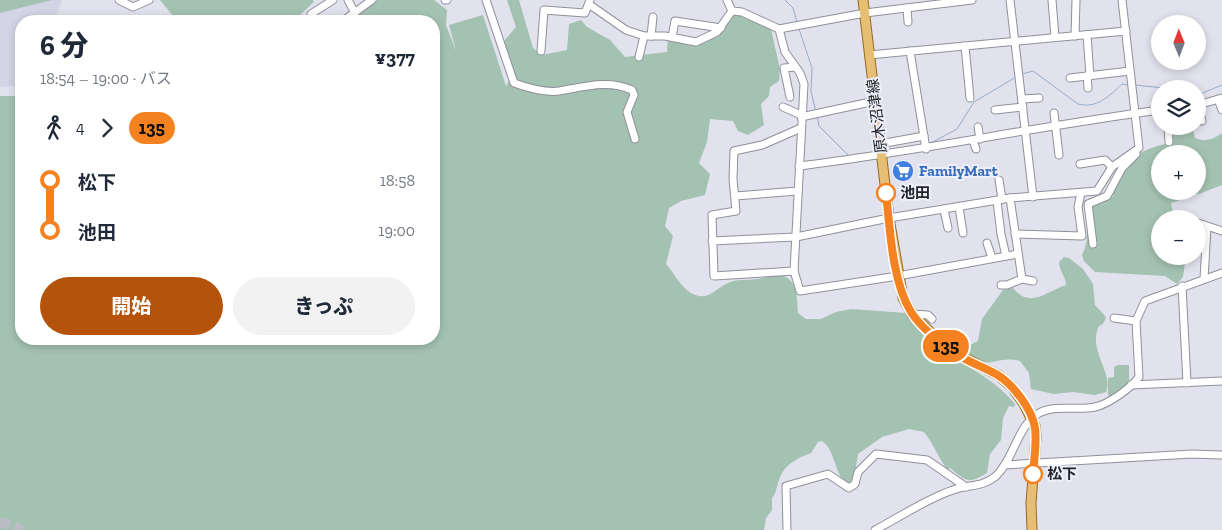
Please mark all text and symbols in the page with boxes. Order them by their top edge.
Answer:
north arrow [1151,15,1206,70]
map controls [1151,15,1206,265]
text: 6 分 [40,29,88,62]
text: ¥377 [375,46,415,69]
text: 18:54 – 19:00 · バス [40,69,172,88]
street label: 原木沼津線 [863,78,891,154]
button: layers [1151,80,1206,135]
icon: walk [40,114,68,142]
icon: forward [93,114,121,142]
text: 135 [139,117,165,139]
text: 4 [76,118,85,137]
button: + [1151,145,1206,200]
supermarket icon: FamilyMart [891,159,915,183]
place label: FamilyMart [919,162,999,180]
text: 松下 [78,171,116,194]
text: 18:58 [380,171,415,190]
marker: 池田 [876,183,896,203]
place label: 池田 [900,184,930,202]
button: − [1151,210,1206,265]
text: 池田 [78,221,116,244]
text: 19:00 [378,221,415,240]
button: 開始 [40,277,223,335]
button: きっぷ [233,277,415,335]
line badge: 135 [917,330,975,362]
text: 135 [933,335,959,357]
marker: 松下 [1023,464,1043,484]
place label: 松下 [1047,465,1077,483]

